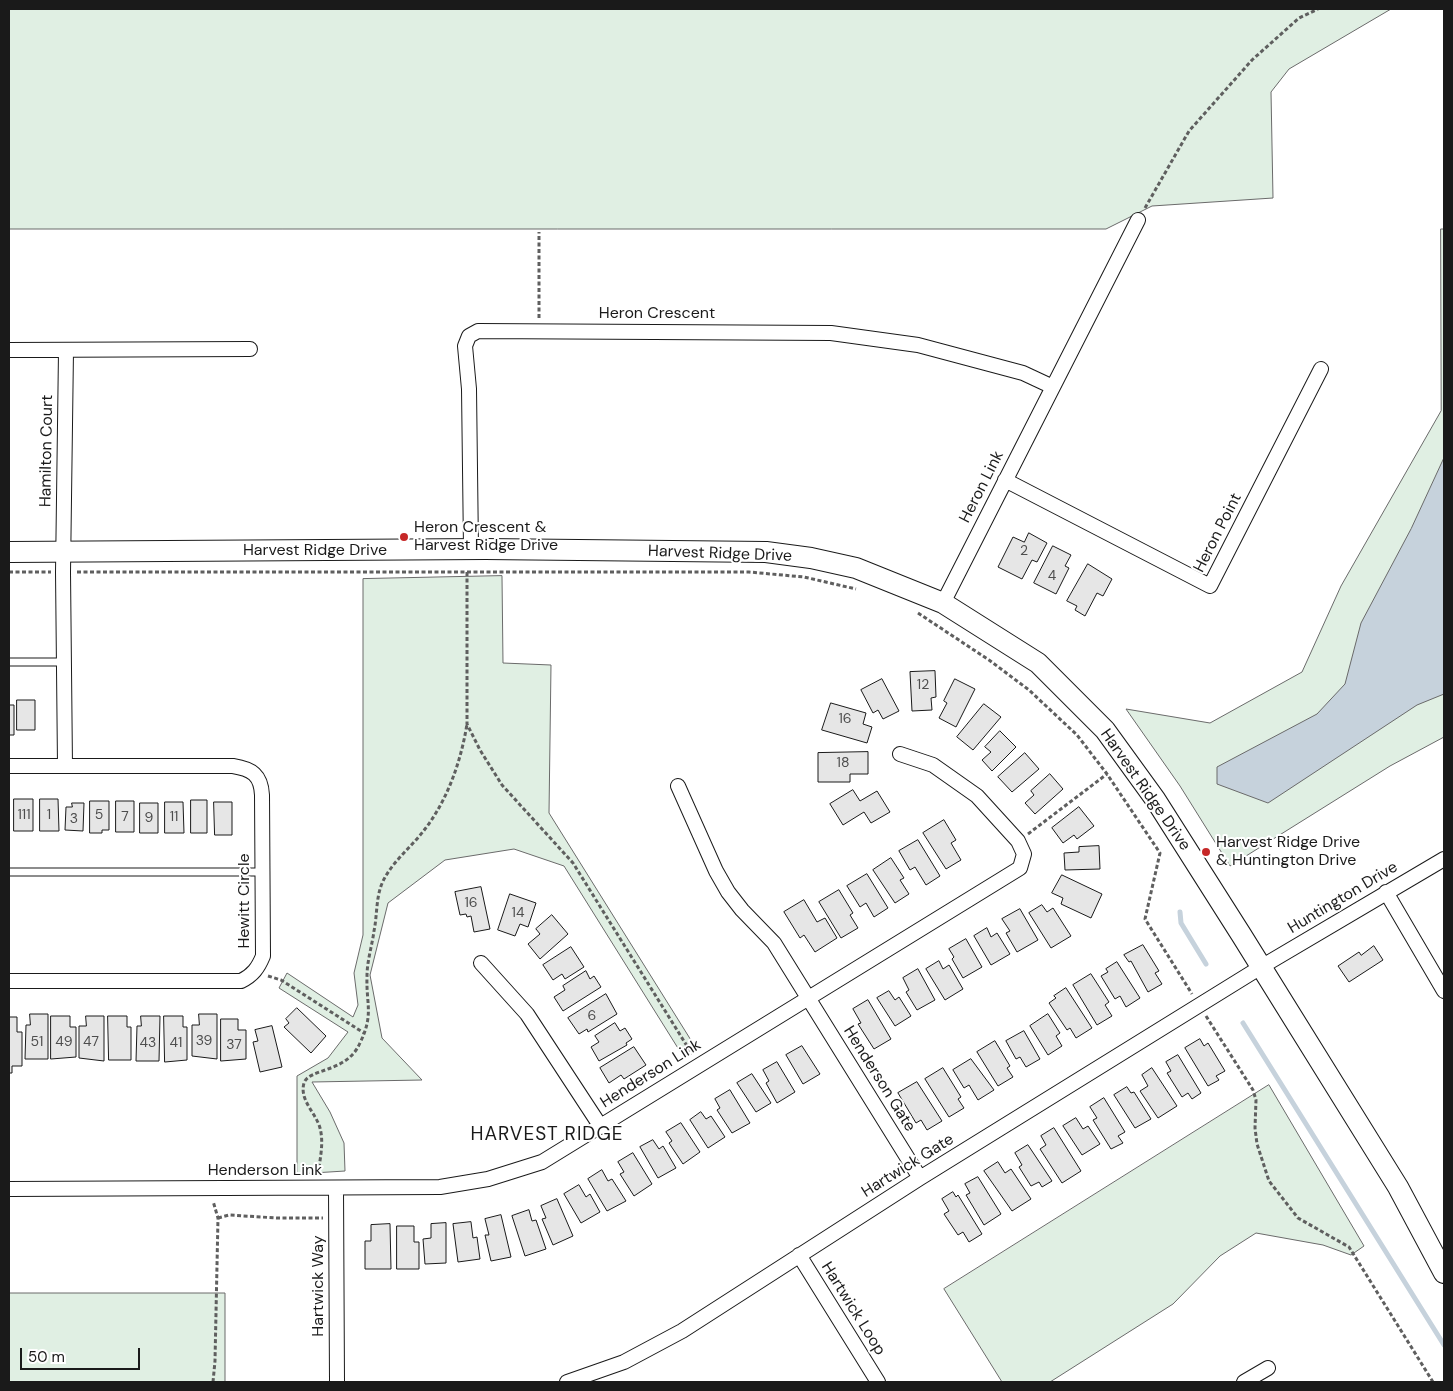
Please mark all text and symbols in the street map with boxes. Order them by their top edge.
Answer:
street label: Heron Crescent [599,304,715,324]
street label: Hamilton Court [36,395,58,507]
street label: Heron Link [956,448,1008,526]
street label: Heron Point [1190,490,1246,576]
place label: Heron Crescent & Harvest Ridge Drive [414,518,558,556]
marker: Heron Crescent & Harvest Ridge Drive [398,531,410,543]
street label: Harvest Ridge Drive [243,541,387,561]
street label: Harvest Ridge Drive [648,542,792,566]
house number: 2 [1020,543,1028,559]
house number: 4 [1048,568,1056,584]
house number: 12 [917,677,929,693]
house number: 16 [838,711,852,727]
street label: Harvest Ridge Drive [1096,725,1194,855]
house number: 18 [837,755,849,771]
house number: 111 [17,807,31,823]
house number: 1 [47,807,51,823]
house number: 5 [95,807,103,823]
house number: 7 [121,809,129,825]
house number: 11 [170,809,178,825]
house number: 9 [145,810,153,826]
house number: 3 [70,811,78,827]
place label: Harvest Ridge Drive & Huntington Drive [1216,833,1360,871]
marker: Harvest Ridge Drive & Huntington Drive [1200,846,1212,858]
street label: Hewitt Circle [235,853,255,949]
street label: Huntington Drive [1285,858,1401,938]
house number: 16 [464,895,478,911]
house number: 14 [512,905,524,921]
house number: 6 [588,1008,596,1024]
street label: Henderson Gate [839,1023,919,1135]
house number: 39 [196,1033,212,1049]
house number: 51 [31,1034,43,1050]
house number: 49 [55,1034,73,1050]
house number: 47 [83,1034,99,1050]
house number: 43 [140,1035,156,1051]
house number: 41 [170,1035,182,1051]
street label: Henderson Link [597,1035,705,1113]
house number: 37 [226,1037,242,1053]
district label: HARVEST RIDGE [469,1124,625,1146]
street label: Hartwick Gate [858,1130,958,1202]
street label: Henderson Link [208,1161,322,1181]
street label: Hartwick Way [309,1235,329,1337]
street label: Hartwick Loop [817,1259,889,1359]
scale bar [22,1338,142,1370]
text: 50 m [28,1347,65,1367]

